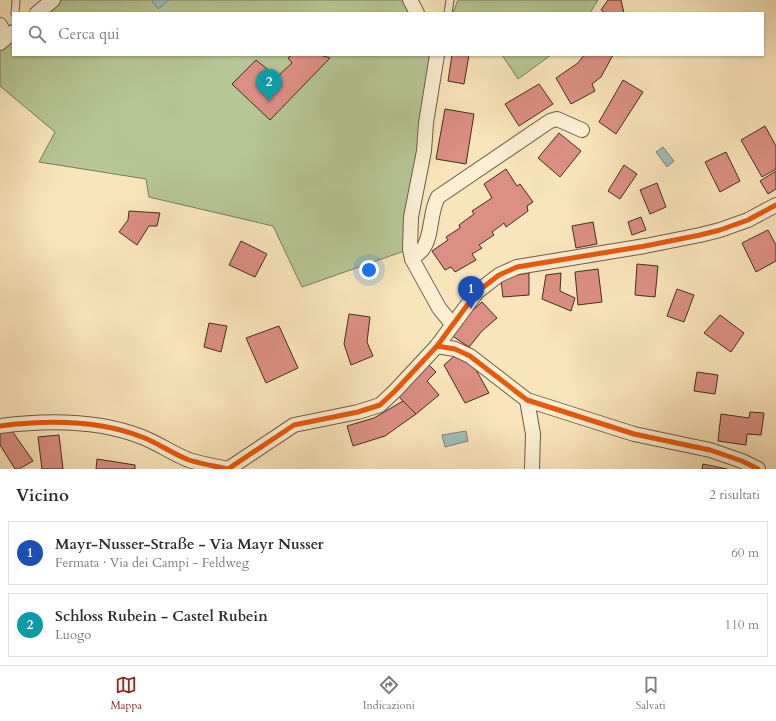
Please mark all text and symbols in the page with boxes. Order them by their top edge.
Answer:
search box [12,12,764,56]
icon: search [26,23,48,45]
text: Cerca qui [58,24,120,44]
pin: 2 [256,69,282,102]
your location [359,260,379,280]
pin: 1 [458,276,484,309]
text: Vicino [16,484,69,507]
text: 2 risultati [709,486,760,504]
text: Mayr-Nusser-Straße - Via Mayr Nusser [55,534,324,554]
text: 1 [27,544,33,562]
text: 60 m [731,544,759,562]
text: Fermata · Via dei Campi - Feldweg [55,554,249,572]
text: Schloss Rubein - Castel Rubein [55,606,268,626]
text: 2 [27,616,33,634]
text: 110 m [725,616,759,634]
text: Luogo [55,626,91,644]
tab: Mappa [110,674,142,713]
tab: Indicazioni [363,674,415,713]
tab: Salvati [636,674,666,713]

